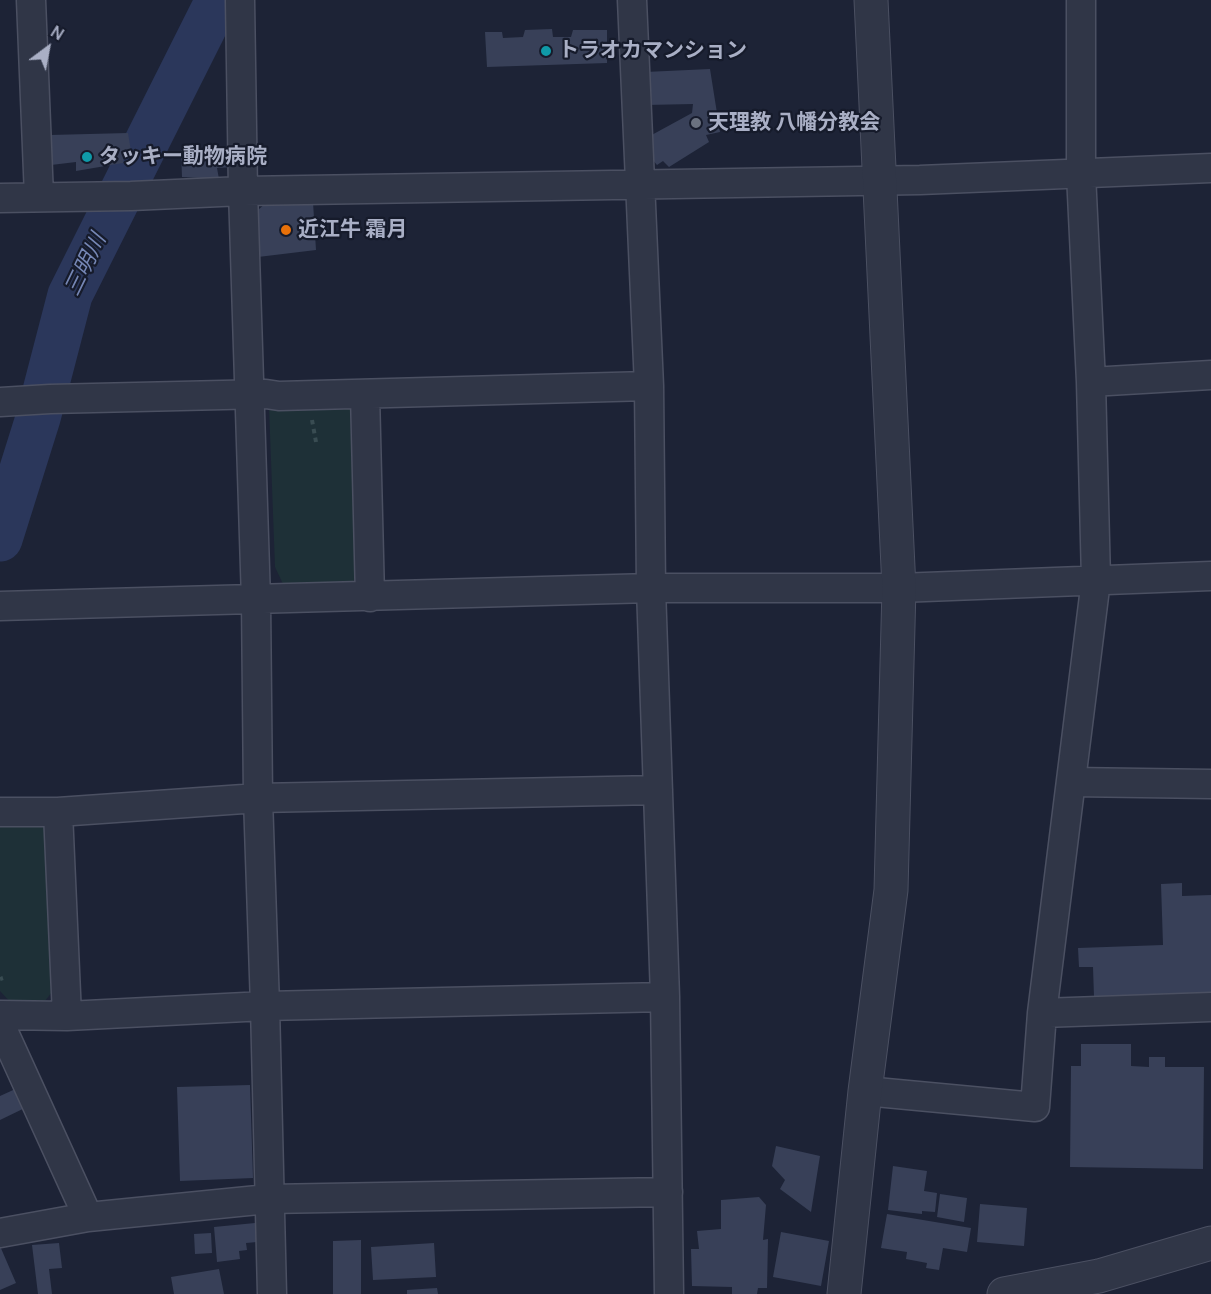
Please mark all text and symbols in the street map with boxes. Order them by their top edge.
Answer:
north arrow [18,18,78,78]
text: N [47,20,68,45]
place label: トラオカマンション [558,38,747,64]
marker: トラオカマンション [539,44,553,58]
place label: 天理教 八幡分教会 [708,110,880,136]
marker: 天理教 八幡分教会 [689,116,703,130]
place label: タッキー動物病院 [99,144,267,170]
marker: タッキー動物病院 [80,150,94,164]
place label: 近江牛 霜月 [298,217,407,243]
marker: 近江牛 霜月 [279,223,293,237]
water label: 三明川 [60,230,112,300]

